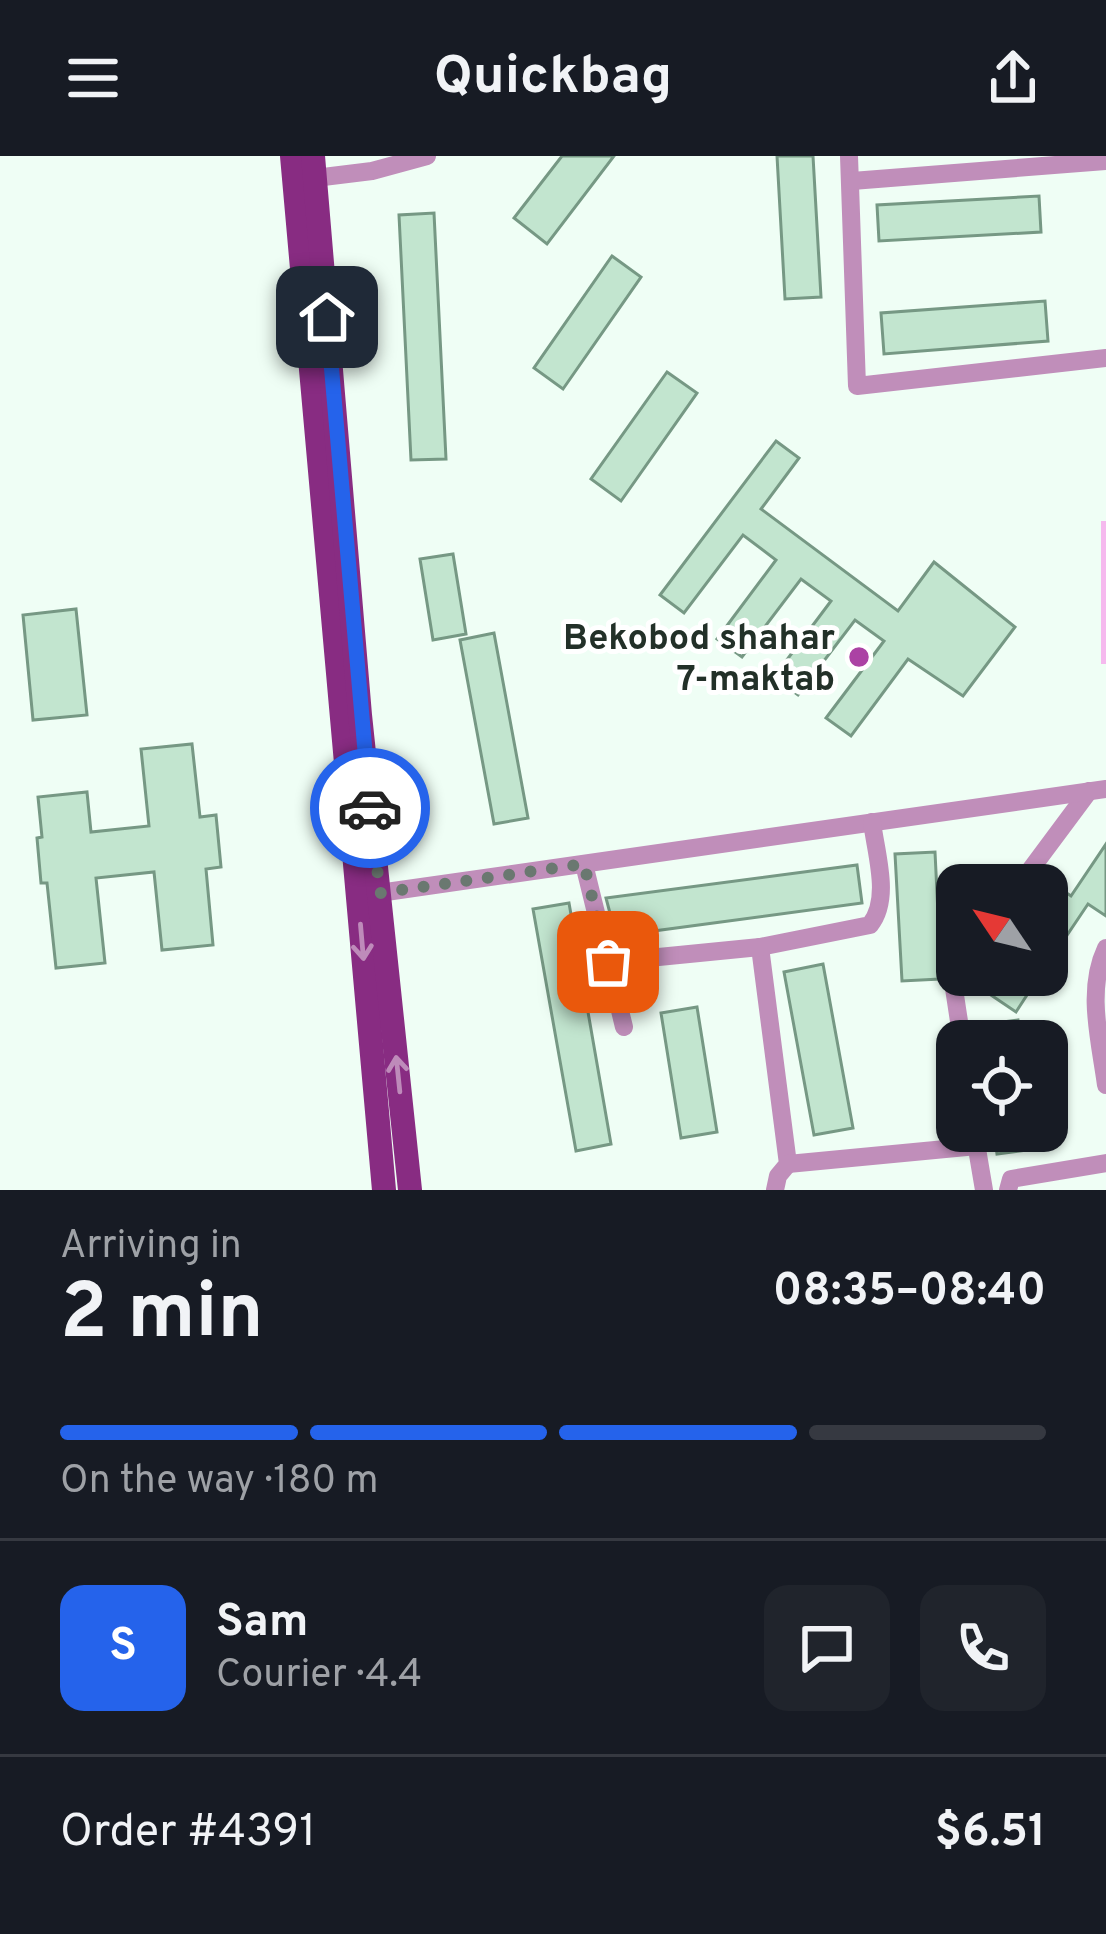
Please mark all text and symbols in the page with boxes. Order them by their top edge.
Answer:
text: Quickbag [434,44,672,113]
icon: menu [60,45,126,111]
icon: share [980,45,1046,111]
pin [276,266,378,368]
icon: home [294,284,360,350]
place label: Bekobod shahar 7-maktab [563,617,835,704]
marker: Bekobod shahar 7-maktab [846,644,872,670]
courier [310,748,430,868]
icon: car [337,775,403,841]
north arrow [936,864,1068,996]
map controls [936,864,1068,1152]
pin [557,911,659,1013]
one-way arrow [350,922,373,961]
icon: bag [575,929,641,995]
button: locate [936,1020,1068,1152]
one-way arrow [386,1055,409,1094]
text: Arriving in [60,1223,242,1272]
text: 08:35–08:40 [773,1264,1046,1321]
text: 2 min [60,1267,264,1366]
text: On the way · 180 m [60,1458,379,1507]
button: chat [764,1585,890,1711]
button: phone [920,1585,1046,1711]
text: Sam [216,1595,308,1652]
text: S [109,1619,137,1676]
text: Courier · 4.4 [216,1652,422,1701]
text: Order #4391 [60,1805,316,1862]
text: $6.51 [935,1805,1046,1862]

